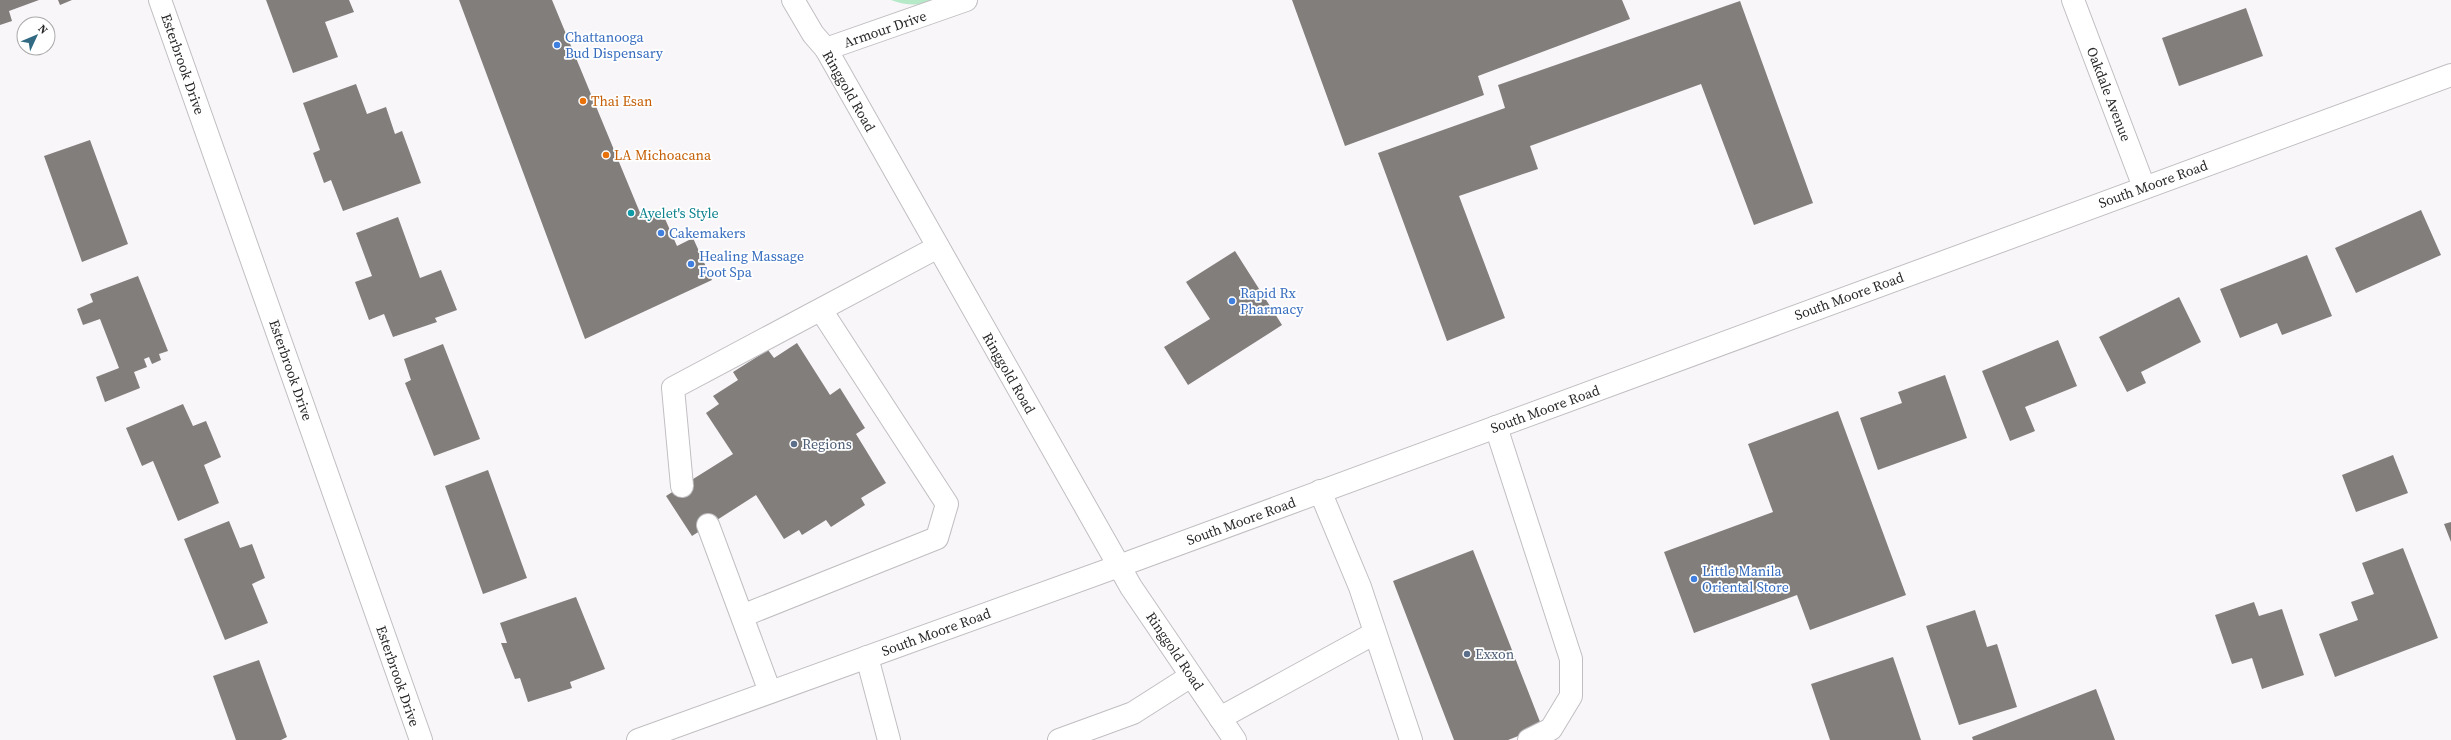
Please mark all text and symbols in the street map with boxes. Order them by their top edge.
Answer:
street label: Armour Drive [841,5,929,53]
street label: Esterbrook Drive [156,11,210,117]
north arrow [16,16,56,56]
text: N [35,21,51,37]
place label: Chattanooga Bud Dispensary [565,27,664,63]
marker: Chattanooga Bud Dispensary [552,40,562,50]
street label: Oakdale Avenue [2082,44,2136,144]
street label: Ringgold Road [818,47,880,135]
place label: Thai Esan [591,91,653,111]
marker: Thai Esan [578,96,588,106]
place label: LA Michoacana [614,145,712,165]
marker: LA Michoacana [601,150,611,160]
street label: South Moore Road [2096,155,2210,213]
place label: Ayelet's Style [639,203,719,223]
marker: Ayelet's Style [626,208,636,218]
place label: Cakemakers [669,223,746,243]
marker: Cakemakers [656,228,666,238]
place label: Healing Massage Foot Spa [699,246,804,282]
marker: Healing Massage Foot Spa [686,259,696,269]
street label: South Moore Road [1792,267,1906,325]
place label: Rapid Rx Pharmacy [1240,283,1304,319]
marker: Rapid Rx Pharmacy [1227,296,1237,306]
street label: Esterbrook Drive [264,317,318,423]
street label: Ringgold Road [978,329,1040,417]
street label: South Moore Road [1488,380,1602,438]
place label: Regions [802,434,852,454]
marker: Regions [789,439,799,449]
street label: South Moore Road [1184,492,1298,550]
place label: Little Manila Oriental Store [1702,561,1789,597]
marker: Little Manila Oriental Store [1689,574,1699,584]
street label: South Moore Road [879,603,993,661]
street label: Ringgold Road [1141,608,1209,694]
street label: Esterbrook Drive [371,623,425,729]
place label: Exxon [1475,644,1515,664]
marker: Exxon [1462,649,1472,659]

